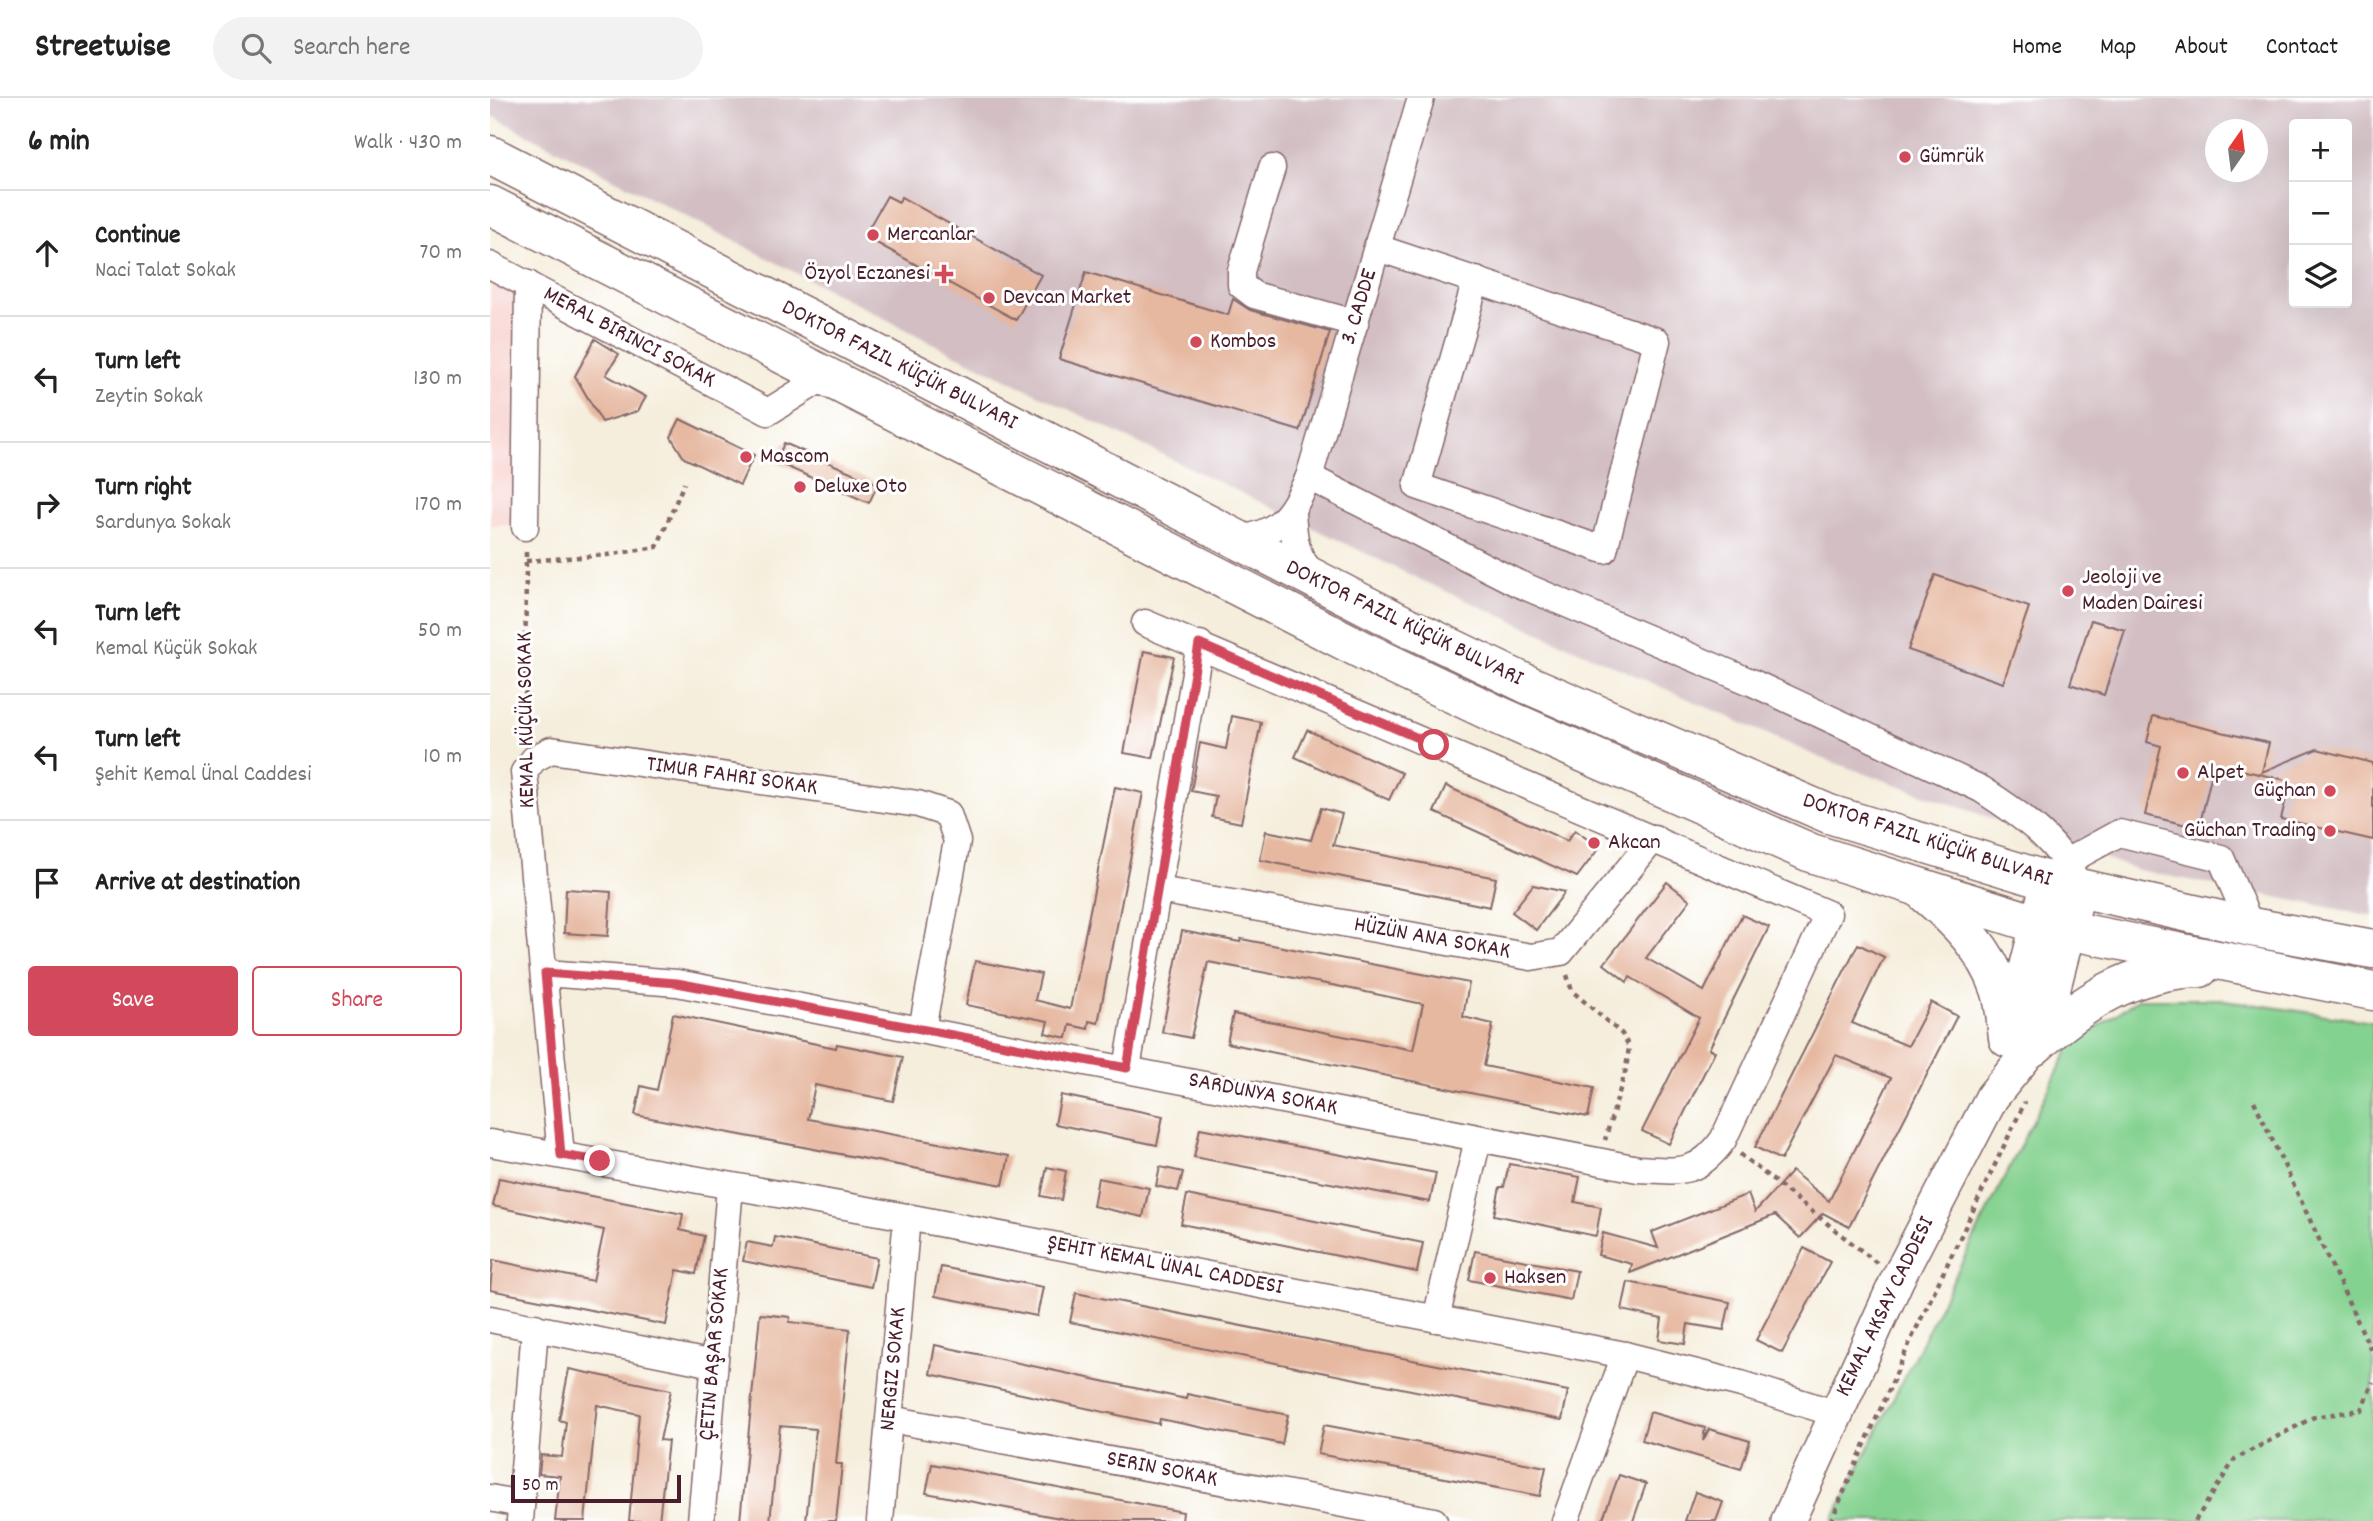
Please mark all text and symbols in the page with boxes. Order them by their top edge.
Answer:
search box [213,17,703,80]
text: Streetwise [35,25,171,72]
icon: search [237,29,275,67]
text: Search here [293,30,410,67]
text: Home [2012,31,2062,65]
text: Map [2100,31,2136,65]
text: About [2174,31,2228,65]
text: Contact [2266,31,2338,65]
north arrow [2205,119,2268,182]
map controls [2289,119,2352,308]
button: + [2289,119,2352,182]
text: 6 min [28,122,90,165]
text: Walk · 430 m [354,127,462,160]
place label: Gümrük [1919,141,1984,174]
marker: Gümrük [1897,149,1913,165]
button: − [2289,182,2352,245]
text: Continue [95,218,180,255]
place label: Mercanlar [887,219,975,252]
marker: Mercanlar [865,227,881,243]
icon: ahead [28,234,66,272]
text: 70 m [420,237,462,270]
button: layers [2289,245,2352,308]
text: Naci Talat Sokak [95,255,236,288]
place label: Özyol Eczanesi [805,258,930,291]
street label: 3. CADDE [1333,265,1387,349]
marker: Özyol Eczanesi [936,266,952,282]
street label: MERAL BIRINCI SOKAK [537,279,721,397]
place label: Devcan Market [1003,282,1131,315]
marker: Devcan Market [981,290,997,306]
street label: DOKTOR FAZIL KÜÇÜK BULVARI [775,292,1023,440]
place label: Kombos [1210,326,1277,359]
marker: Kombos [1188,334,1204,350]
text: Turn left [95,344,181,381]
icon: left [28,360,66,398]
text: 130 m [413,363,462,396]
text: Zeytin Sokak [95,381,203,414]
place label: Mascom [760,441,829,474]
marker: Mascom [738,449,754,465]
text: Turn right [95,470,192,507]
place label: Deluxe Oto [814,471,907,504]
marker: Deluxe Oto [792,479,808,495]
icon: right [28,486,66,524]
text: 170 m [415,489,462,522]
text: Sardunya Sokak [95,507,231,540]
street label: DOKTOR FAZIL KÜÇÜK BULVARI [1280,552,1528,696]
place label: Jeoloji ve Maden Dairesi [2082,562,2202,621]
marker: Jeoloji ve Maden Dairesi [2060,583,2076,599]
text: Turn left [95,596,181,633]
icon: left [28,612,66,650]
text: 50 m [418,615,462,648]
street label: KEMAL KÜÇÜK SOKAK [509,631,545,809]
text: Kemal Küçük Sokak [95,633,258,666]
text: Turn left [95,722,181,759]
route start [1418,729,1449,760]
icon: left [28,738,66,776]
text: 10 m [423,741,462,774]
street label: TIMUR FAHRI SOKAK [644,749,820,805]
place label: Alpet [2197,757,2244,790]
text: Şehit Kemal Ünal Caddesi [95,759,311,792]
marker: Alpet [2175,765,2191,781]
place label: Güçhan [2253,775,2316,808]
marker: Güçhan [2322,783,2338,799]
street label: DOKTOR FAZIL KÜÇÜK BULVARI [1798,785,2056,897]
place label: Güchan Trading [2184,815,2316,848]
marker: Güchan Trading [2322,823,2338,839]
place label: Akcan [1608,827,1661,860]
marker: Akcan [1586,835,1602,851]
icon: arrive [28,864,66,902]
text: Arrive at destination [95,865,300,902]
street label: HÜZÜN ANA SOKAK [1351,909,1513,969]
button: Save [28,966,238,1036]
button: Share [252,966,462,1036]
street label: SARDUNYA SOKAK [1185,1064,1341,1126]
route end [584,1145,615,1176]
street label: KEMAL AKSAY CADDESI [1828,1211,1944,1403]
street label: ŞEHIT KEMAL ÜNAL CADDESI [1044,1227,1286,1305]
place label: Haksen [1504,1262,1566,1295]
street label: ÇETIN BAŞAR SOKAK [691,1266,739,1442]
marker: Haksen [1482,1270,1498,1286]
street label: NERGIZ SOKAK [872,1306,916,1432]
street label: SERIN SOKAK [1104,1443,1220,1497]
scale bar [511,1472,681,1504]
text: 50 m [522,1473,559,1500]

